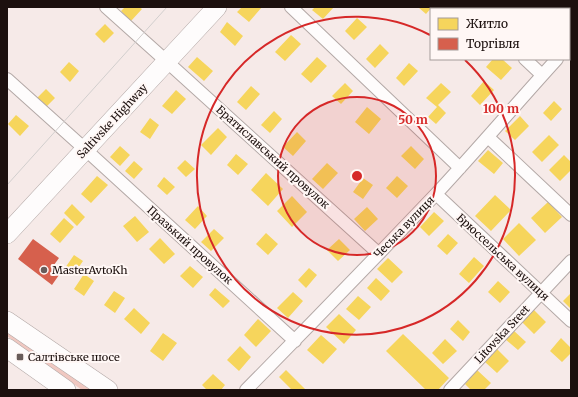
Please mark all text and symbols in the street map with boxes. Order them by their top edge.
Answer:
legend [430,8,570,60]
text: Житло [466,16,508,31]
text: Торгівля [466,36,520,51]
street label: Saltivske Highway [74,80,151,161]
text: 100 m [483,101,519,116]
street label: Братиславський провулок [213,102,333,212]
text: 50 m [398,112,428,127]
centre of rings [350,169,364,183]
street label: Чеська вулиця [371,193,438,261]
street label: Празький провулок [144,203,236,287]
street label: Брюссельська вулиця [454,210,553,304]
place label: MasterAvtoKh [52,263,128,277]
marker: MasterAvtoKh [39,265,49,275]
street label: Litovska Sreet [471,301,533,366]
place label: Салтівське шосе [28,350,120,364]
marker: Салтівське шосе [15,352,25,362]

